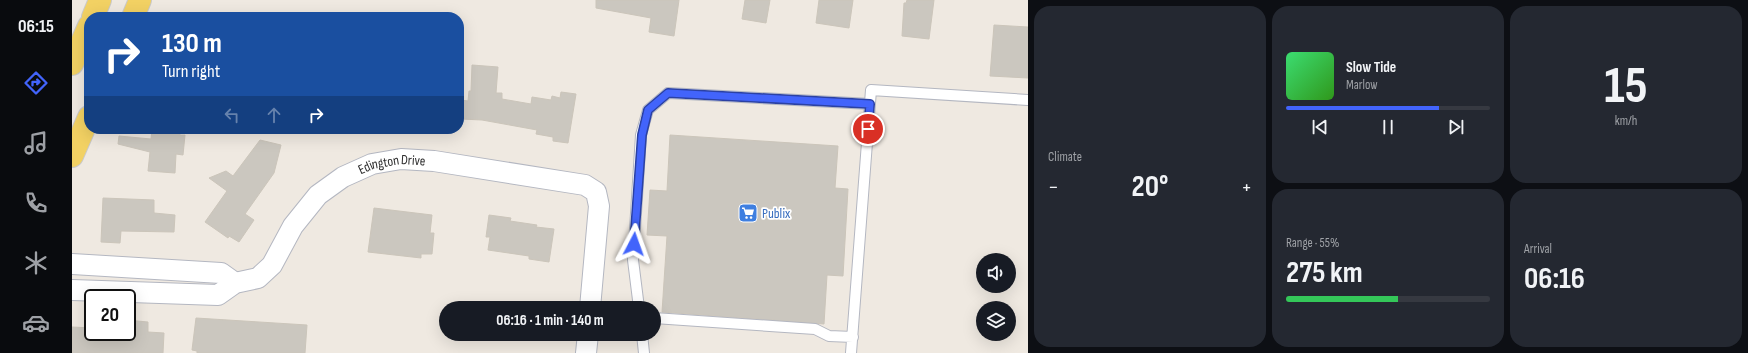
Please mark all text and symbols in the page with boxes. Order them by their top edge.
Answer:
text: 06:15 [18,16,54,37]
text: 130 m [162,27,222,60]
icon: right [96,28,148,80]
text: 15 [1604,55,1648,118]
text: Slow Tide [1346,58,1396,77]
text: Turn right [162,61,220,82]
icon: directions [22,69,50,97]
text: Marlow [1346,77,1378,93]
icon: left [221,104,243,126]
icon: ahead [263,104,285,126]
icon: right [305,104,327,126]
pin [851,112,885,146]
text: km/h [1615,113,1637,129]
icon: previous [1309,116,1331,138]
icon: pause [1377,116,1399,138]
icon: next [1445,116,1467,138]
icon: arrive [857,118,879,140]
icon: music [22,129,50,157]
text: Climate [1048,149,1082,165]
street label: Edington Drive [355,151,426,178]
text: 20° [1132,169,1168,205]
text: − [1048,174,1059,201]
text: + [1241,174,1252,201]
icon: phone [22,189,50,217]
supermarket icon: Publix [737,202,759,224]
place label: Publix [762,205,791,222]
position arrow [613,223,655,265]
text: Range · 55% [1286,235,1339,251]
text: Arrival [1524,241,1552,257]
icon: climate [22,249,50,277]
map controls [976,253,1016,341]
button: sound [976,253,1016,293]
text: 275 km [1286,255,1363,291]
text: 06:16 [1524,261,1585,297]
speed limit sign: 20 [84,289,136,341]
button: layers [976,301,1016,341]
icon: car [22,309,50,337]
text: 06:16 · 1 min · 140 m [496,311,604,330]

